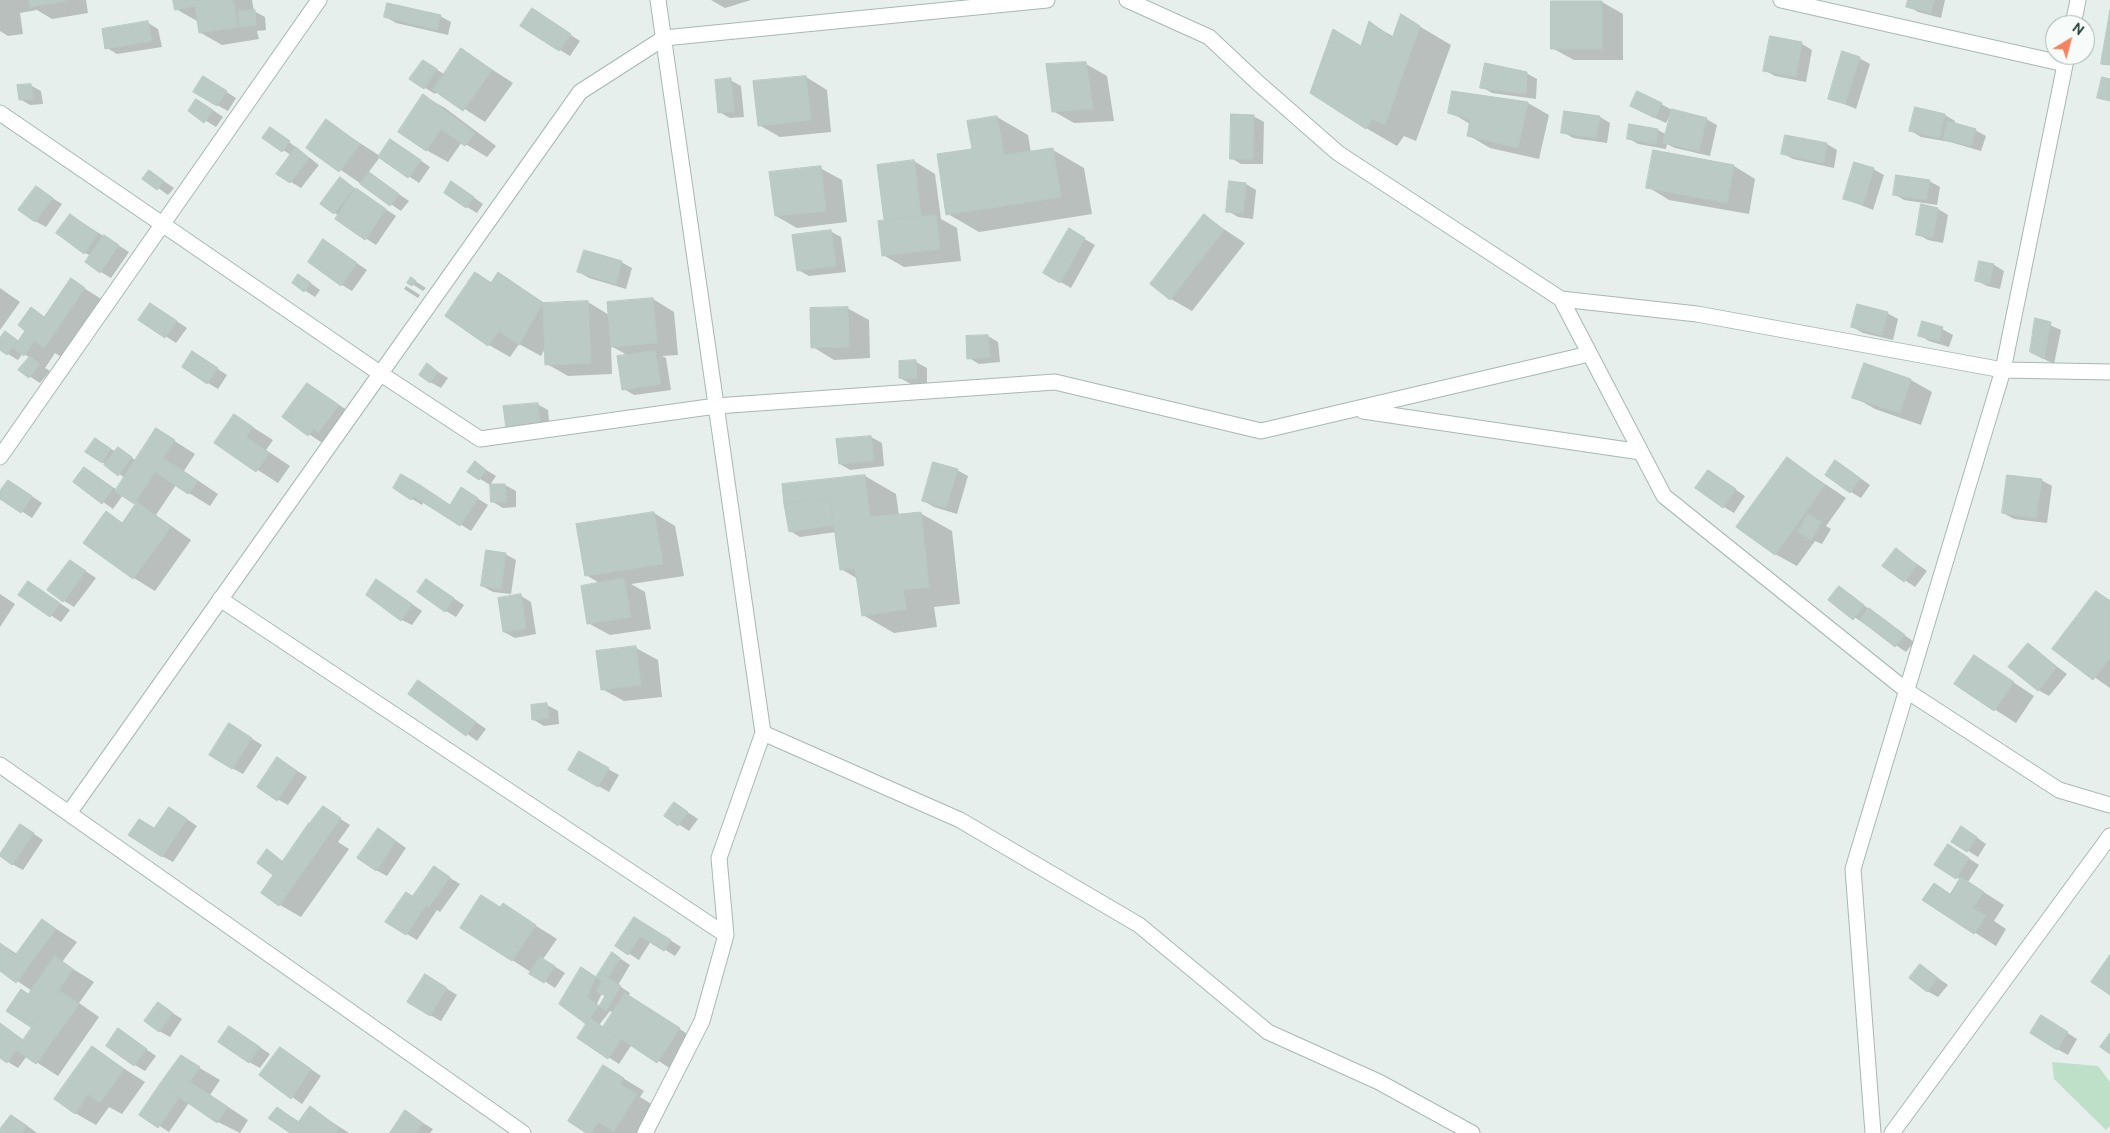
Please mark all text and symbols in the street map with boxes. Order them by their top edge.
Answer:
north arrow [2045,15,2095,65]
text: N [2069,19,2087,38]

